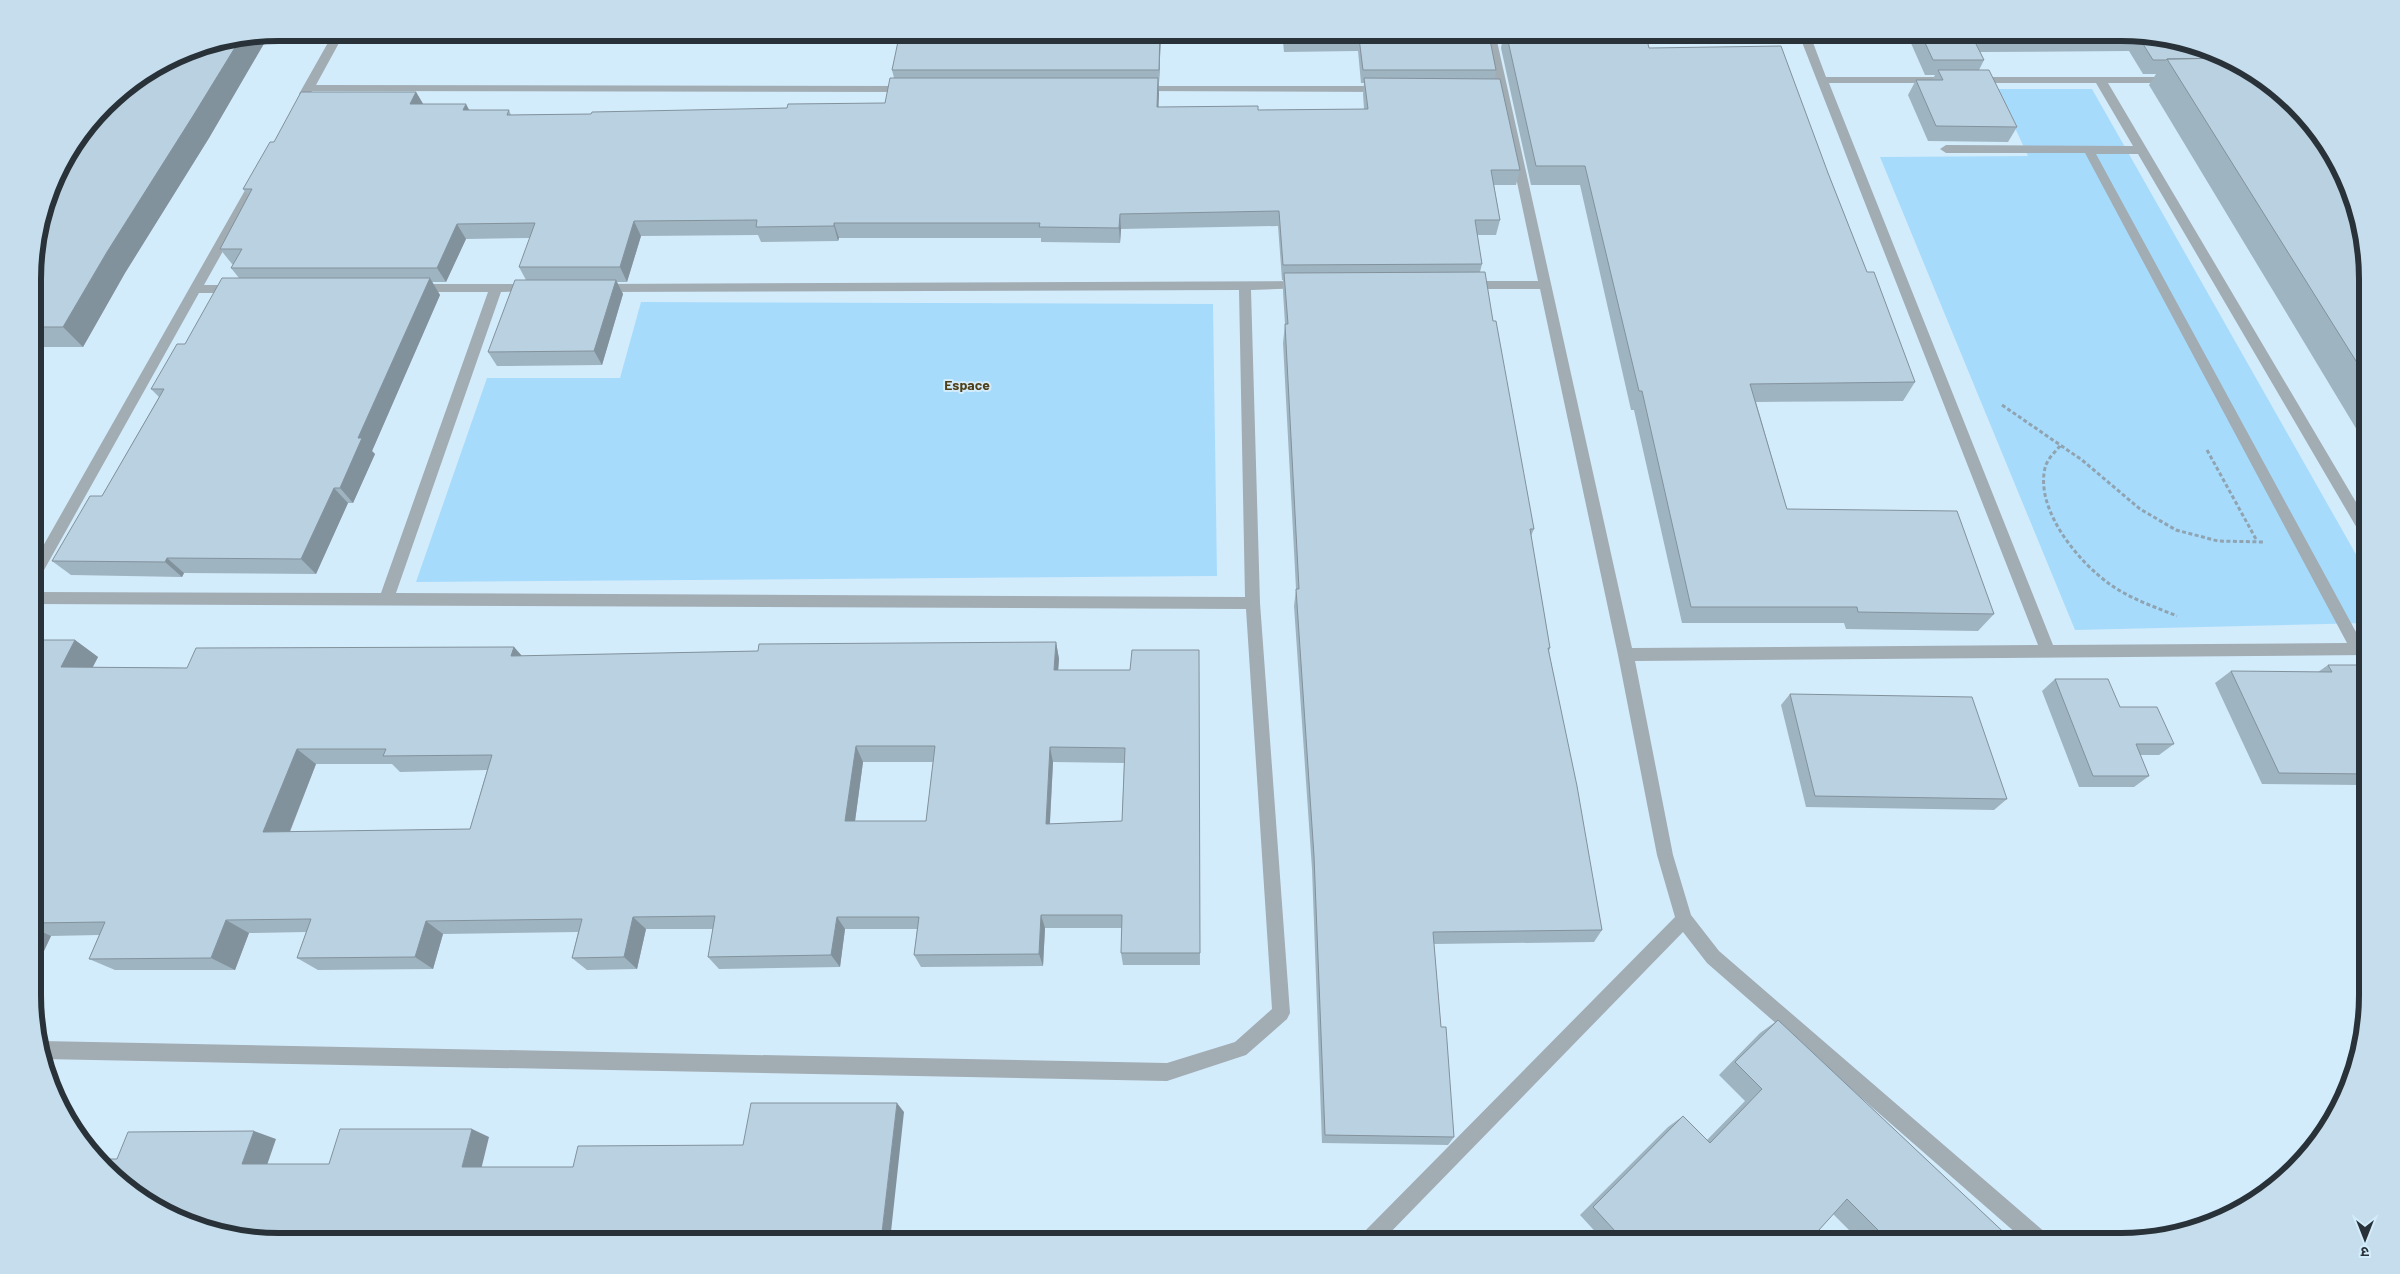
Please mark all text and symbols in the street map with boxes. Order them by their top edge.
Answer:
district label: Espace [944,376,990,393]
north arrow [2340,1214,2390,1264]
text: उ [2360,1244,2369,1261]

